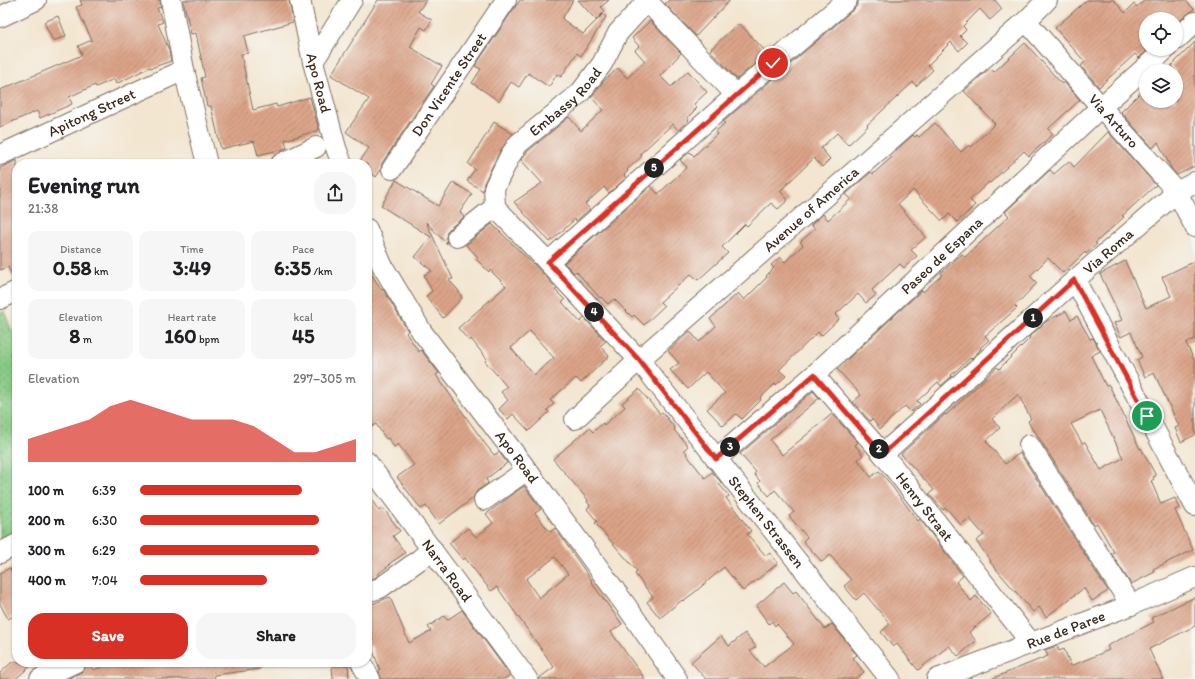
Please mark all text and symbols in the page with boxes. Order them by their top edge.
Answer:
map controls [1139,12,1183,108]
button: locate [1139,12,1183,56]
street label: Don Vicente Street [408,29,491,140]
pin [756,46,790,80]
street label: Apo Road [302,51,335,115]
icon: check [762,52,784,74]
street label: Embassy Road [526,64,605,140]
button: layers [1139,64,1183,108]
street label: Apitong Street [45,85,139,141]
street label: Via Arturo [1085,90,1143,152]
pin: 5 [644,158,664,178]
text: 5 [651,161,657,174]
street label: Avenue of America [760,162,863,256]
text: Evening run [28,172,140,199]
button: share [314,172,356,214]
text: 21:38 [28,201,58,216]
street label: Paseo de Espana [897,213,987,298]
street label: Via Roma [1079,225,1137,278]
text: Distance [60,243,101,256]
text: Time [180,243,204,256]
text: Pace [292,243,314,256]
text: 0.58 [53,256,92,280]
text: 3:49 [173,256,211,280]
text: 6:35 [274,256,311,280]
text: km [92,265,109,278]
text: /km [311,265,333,278]
pin: 4 [584,302,604,322]
text: 4 [591,305,597,318]
pin: 1 [1023,308,1043,328]
text: Elevation [59,311,103,324]
text: Heart rate [168,311,216,324]
text: kcal [294,311,313,324]
text: 1 [1030,311,1036,324]
text: 8 [69,324,80,348]
text: 160 [164,324,197,348]
text: 45 [292,324,315,348]
text: m [80,333,92,346]
text: bpm [197,333,220,346]
text: Elevation [28,371,80,386]
text: 297–305 m [293,371,356,386]
pin [1130,399,1164,433]
icon: arrive [1136,405,1158,427]
street label: Apo Road [491,427,543,487]
pin: 3 [720,437,740,457]
pin: 2 [869,439,889,459]
text: 3 [727,440,733,453]
text: 2 [876,442,882,455]
street label: Henry Straat [892,469,957,545]
street label: Stephen Strassen [724,472,808,572]
text: 100 m [28,483,64,498]
text: 6:39 [92,483,116,498]
text: 200 m [28,513,65,528]
text: 6:30 [92,513,117,528]
street label: Narra Road [418,536,476,606]
text: 300 m [28,543,65,558]
text: 6:29 [92,543,116,558]
text: 400 m [28,573,66,588]
text: 7:04 [92,573,117,588]
street label: Rue de Paree [1024,607,1108,653]
button: Save [28,613,188,659]
button: Share [196,613,356,659]

